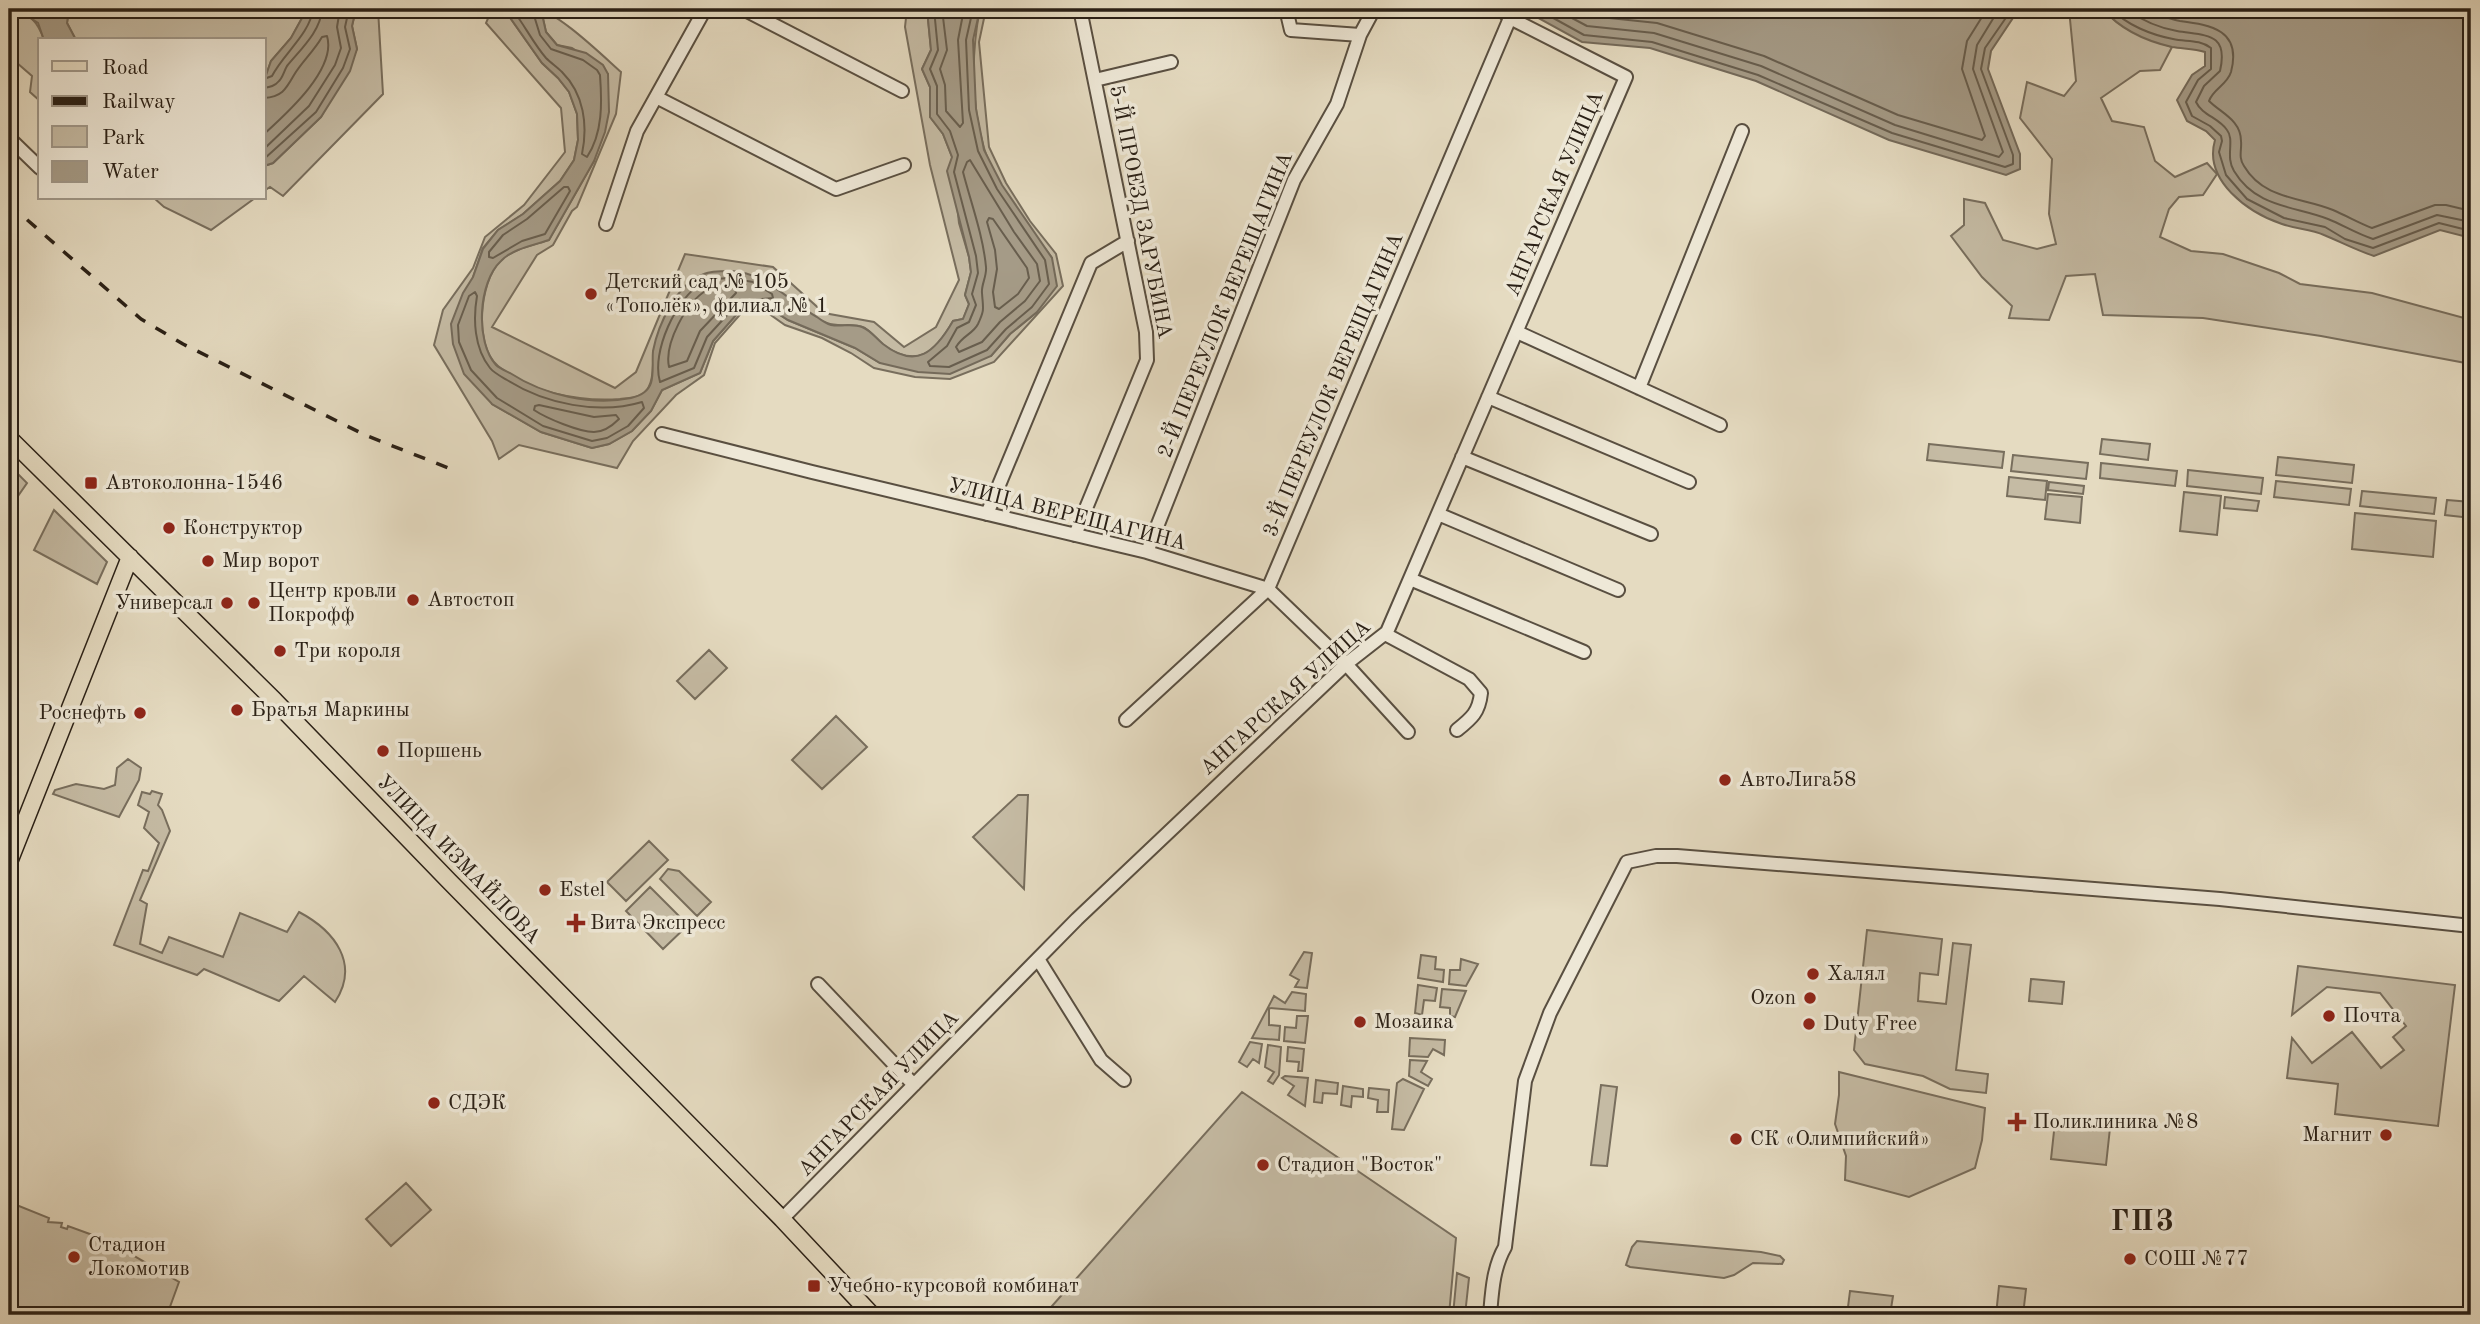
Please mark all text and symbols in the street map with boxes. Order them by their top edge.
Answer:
legend [38,38,266,200]
text: Road [102,58,149,79]
street label: 5-Й ПРОЕЗД ЗАРУБИНА [1105,82,1180,341]
street label: АНГАРСКАЯ УЛИЦА [1502,88,1608,300]
text: Railway [102,92,176,113]
text: Park [102,128,145,149]
street label: 2-Й ПЕРЕУЛОК ВЕРЕЩАГИНА [1150,147,1297,461]
text: Water [102,162,159,183]
street label: 3-Й ПЕРЕУЛОК ВЕРЕЩАГИНА [1256,228,1408,540]
place label: Детский сад № 105 «Тополёк», филиал № 1 [605,272,828,317]
marker: Детский сад № 105 «Тополёк», филиал № 1 [583,286,599,302]
place label: Автоколонна-1546 [105,473,283,494]
marker: Автоколонна-1546 [83,475,99,491]
street label: УЛИЦА ВЕРЕЩАГИНА [946,475,1188,555]
place label: Конструктор [183,518,303,539]
marker: Конструктор [161,520,177,536]
place label: Мир ворот [222,551,319,572]
marker: Мир ворот [200,553,216,569]
place label: Центр кровли Покрофф [268,581,396,626]
place label: Автостоп [427,590,514,611]
marker: Автостоп [405,592,421,608]
place label: Универсал [115,593,213,614]
marker: Универсал [219,595,235,611]
marker: Центр кровли Покрофф [246,595,262,611]
street label: АНГАРСКАЯ УЛИЦА [1197,616,1375,780]
place label: Три короля [294,641,401,662]
marker: Три короля [272,643,288,659]
place label: Братья Маркины [251,700,410,721]
marker: Братья Маркины [229,702,245,718]
place label: Роснефть [39,703,126,724]
marker: Роснефть [132,705,148,721]
place label: Поршень [397,741,482,762]
marker: Поршень [375,743,391,759]
street label: УЛИЦА ИЗМАЙЛОВА [372,768,547,948]
place label: АвтоЛига58 [1739,770,1856,791]
marker: АвтоЛига58 [1717,772,1733,788]
place label: Estel [559,880,606,901]
marker: Estel [537,882,553,898]
place label: Вита Экспресс [590,913,725,934]
marker: Вита Экспресс [568,915,584,931]
place label: Халял [1827,964,1885,985]
marker: Халял [1805,966,1821,982]
place label: Ozon [1750,988,1796,1009]
marker: Ozon [1802,990,1818,1006]
place label: Почта [2343,1006,2401,1027]
street label: АНГАРСКАЯ УЛИЦА [795,1007,963,1181]
marker: Почта [2321,1008,2337,1024]
place label: Мозаика [1374,1012,1454,1033]
marker: Мозаика [1352,1014,1368,1030]
place label: Duty Free [1823,1014,1917,1035]
marker: Duty Free [1801,1016,1817,1032]
place label: СДЭК [448,1093,506,1114]
marker: СДЭК [426,1095,442,1111]
marker: Поликлиника №8 [2007,1112,2027,1132]
place label: Поликлиника №8 [2033,1112,2198,1133]
place label: Магнит [2302,1125,2372,1146]
marker: Магнит [2378,1127,2394,1143]
place label: СК «Олимпийский» [1750,1129,1930,1150]
marker: СК «Олимпийский» [1728,1131,1744,1147]
place label: Стадион "Восток" [1277,1155,1442,1176]
marker: Стадион "Восток" [1255,1157,1271,1173]
district label: ГПЗ [2111,1208,2175,1237]
place label: Стадион Локомотив [88,1235,190,1280]
marker: Стадион Локомотив [66,1249,82,1265]
place label: СОШ №77 [2144,1249,2249,1270]
marker: СОШ №77 [2122,1251,2138,1267]
place label: Учебно-курсовой комбинат [828,1276,1079,1297]
marker: Учебно-курсовой комбинат [806,1278,822,1294]

